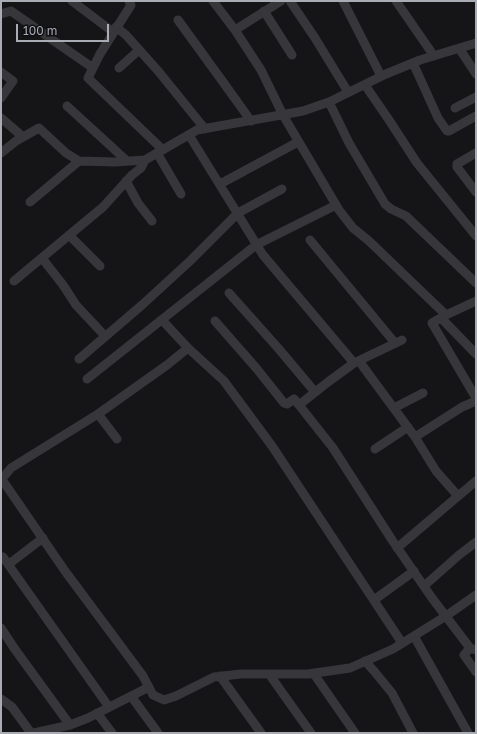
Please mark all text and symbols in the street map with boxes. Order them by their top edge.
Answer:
scale bar [18,16,111,42]
text: 100 m [23,23,57,38]

